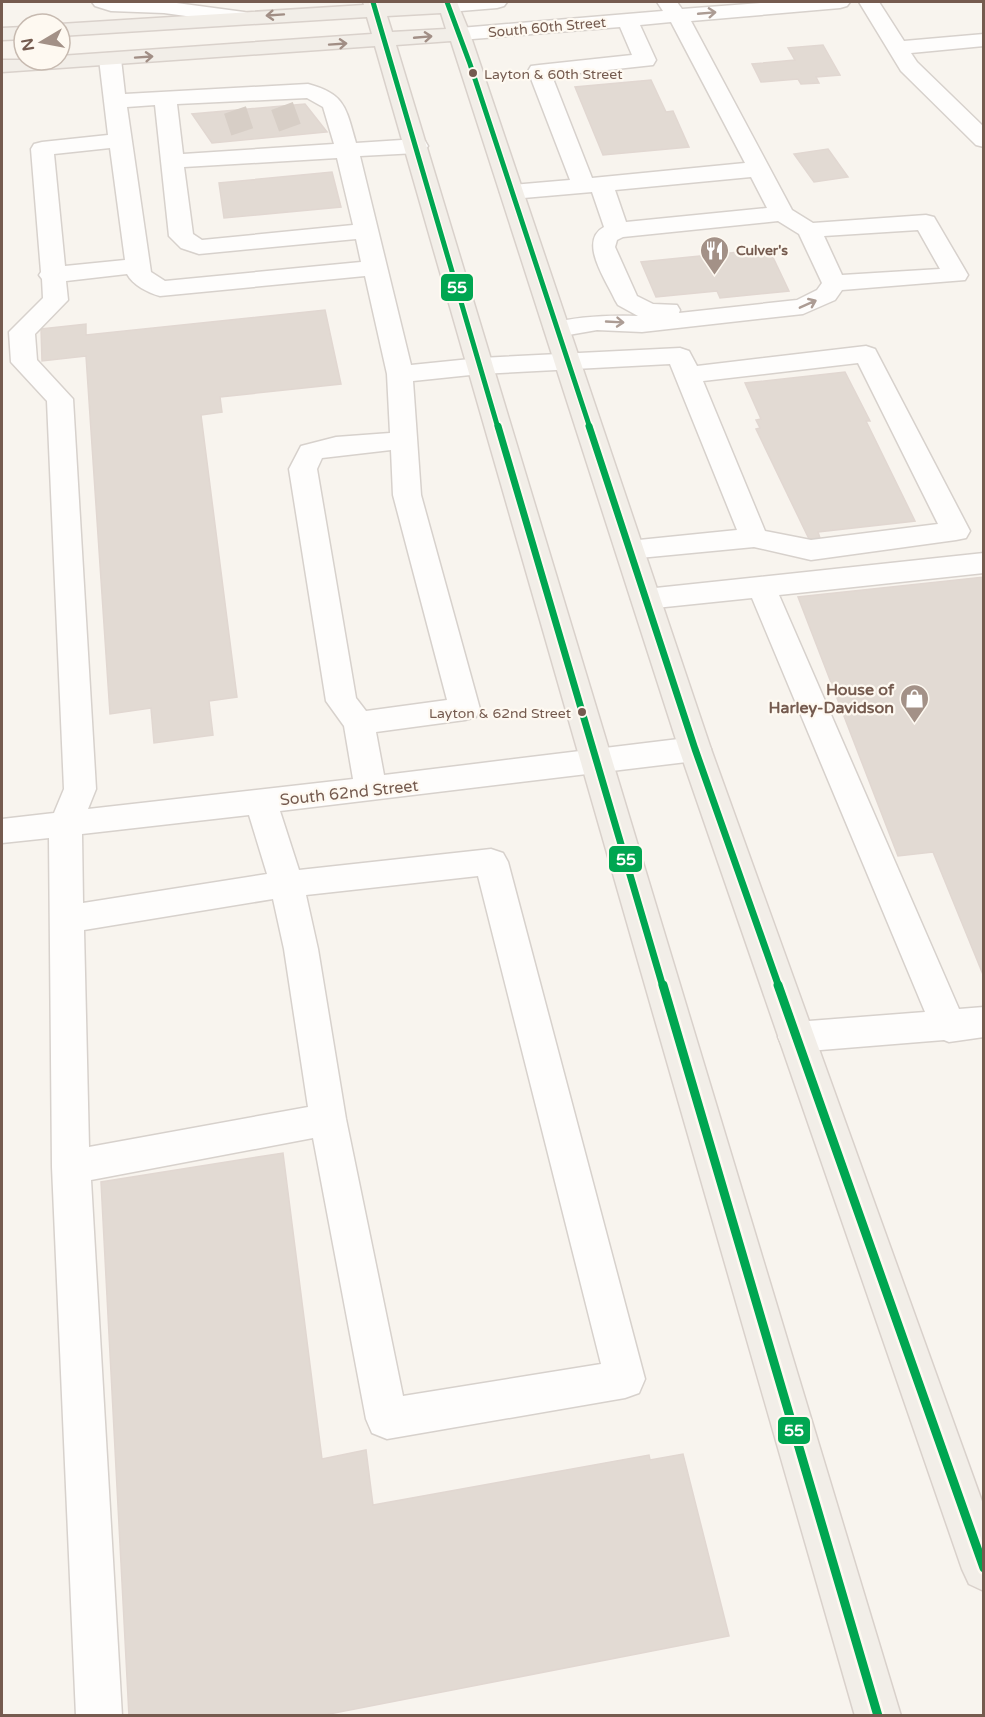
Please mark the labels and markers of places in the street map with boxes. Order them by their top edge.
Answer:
place label: Layton & 60th Street [484,66,623,83]
marker: Layton & 60th Street [467,67,479,79]
restaurant icon: Culver's [699,234,731,276]
place label: Culver's [736,242,788,259]
place label: House of Harley-Davidson [768,680,895,718]
shop icon: House of Harley-Davidson [899,682,931,724]
place label: Layton & 62nd Street [429,705,572,722]
marker: Layton & 62nd Street [576,706,588,718]

